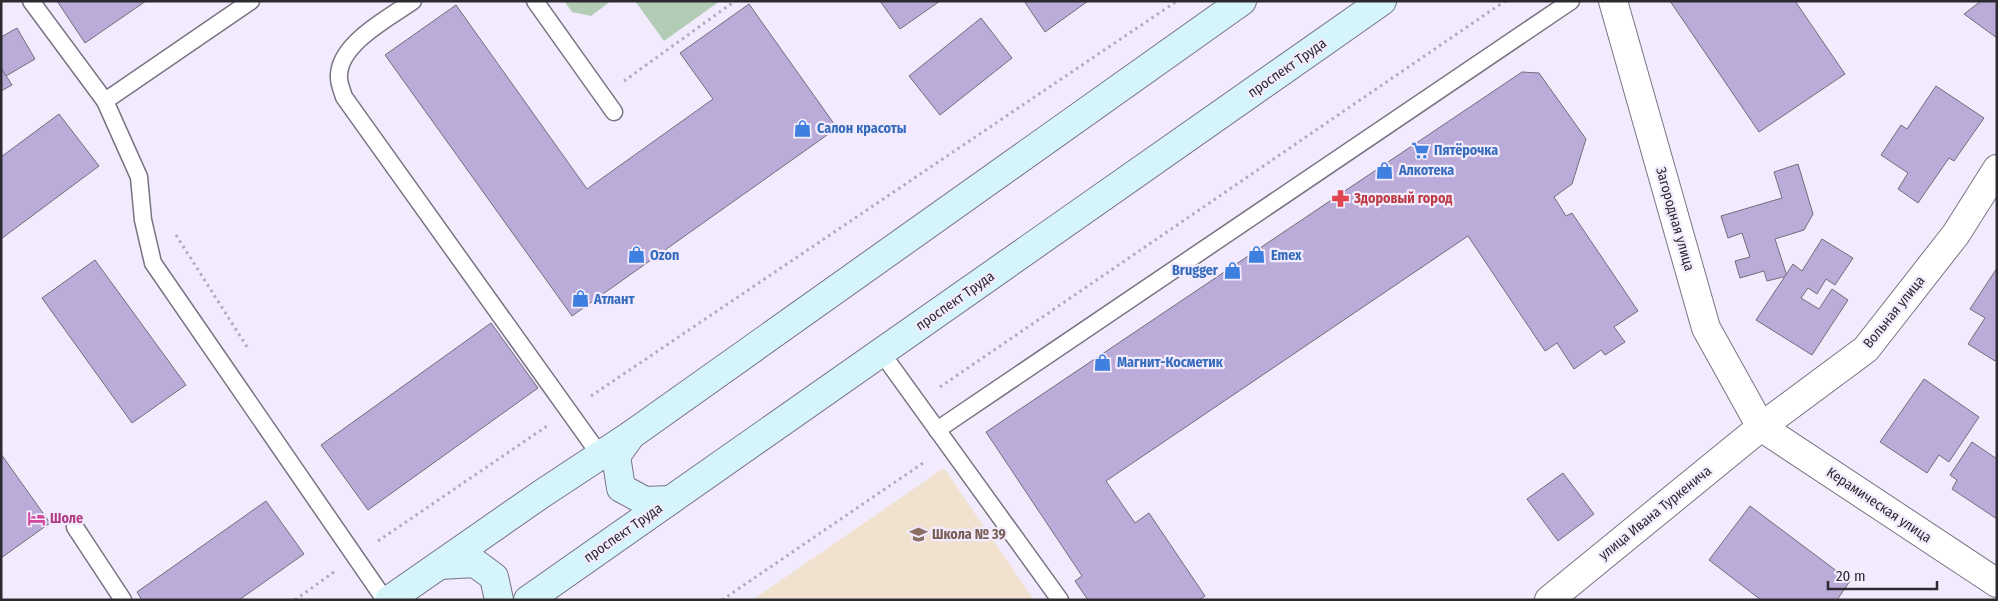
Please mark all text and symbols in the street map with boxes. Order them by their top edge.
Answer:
street label: проспект Труда [1244,35,1330,101]
shop icon: Салон красоты [793,118,813,138]
place label: Салон красоты [817,120,907,137]
supermarket icon: Пятёрочка [1410,140,1430,160]
place label: Пятёрочка [1434,142,1498,159]
shop icon: Алкотека [1375,160,1395,180]
place label: Алкотека [1398,162,1454,179]
street label: Загородная улица [1652,165,1698,273]
pharmacy icon: Здоровый город [1330,188,1350,208]
place label: Здоровый город [1353,190,1452,207]
shop icon: Ozon [626,245,646,265]
shop icon: Emex [1247,245,1267,265]
place label: Ozon [650,247,679,264]
place label: Emex [1271,247,1302,264]
shop icon: Brugger [1222,260,1242,280]
place label: Brugger [1172,262,1219,279]
street label: проспект Труда [912,268,998,334]
street label: Вольная улица [1860,272,1928,352]
shop icon: Атлант [570,289,590,309]
place label: Атлант [593,291,635,308]
shop icon: Магнит-Косметик [1093,352,1113,372]
place label: Магнит-Косметик [1117,354,1224,371]
street label: улица Ивана Туркенича [1595,462,1715,564]
street label: Керамическая улица [1823,464,1935,546]
street label: проспект Труда [580,500,666,566]
hotel icon: Шоле [26,508,46,528]
place label: Шоле [50,510,83,527]
school or university icon: Школа № 39 [908,524,928,544]
place label: Школа № 39 [932,526,1006,543]
scale bar [1828,558,1937,590]
text: 20 m [1836,567,1866,585]

